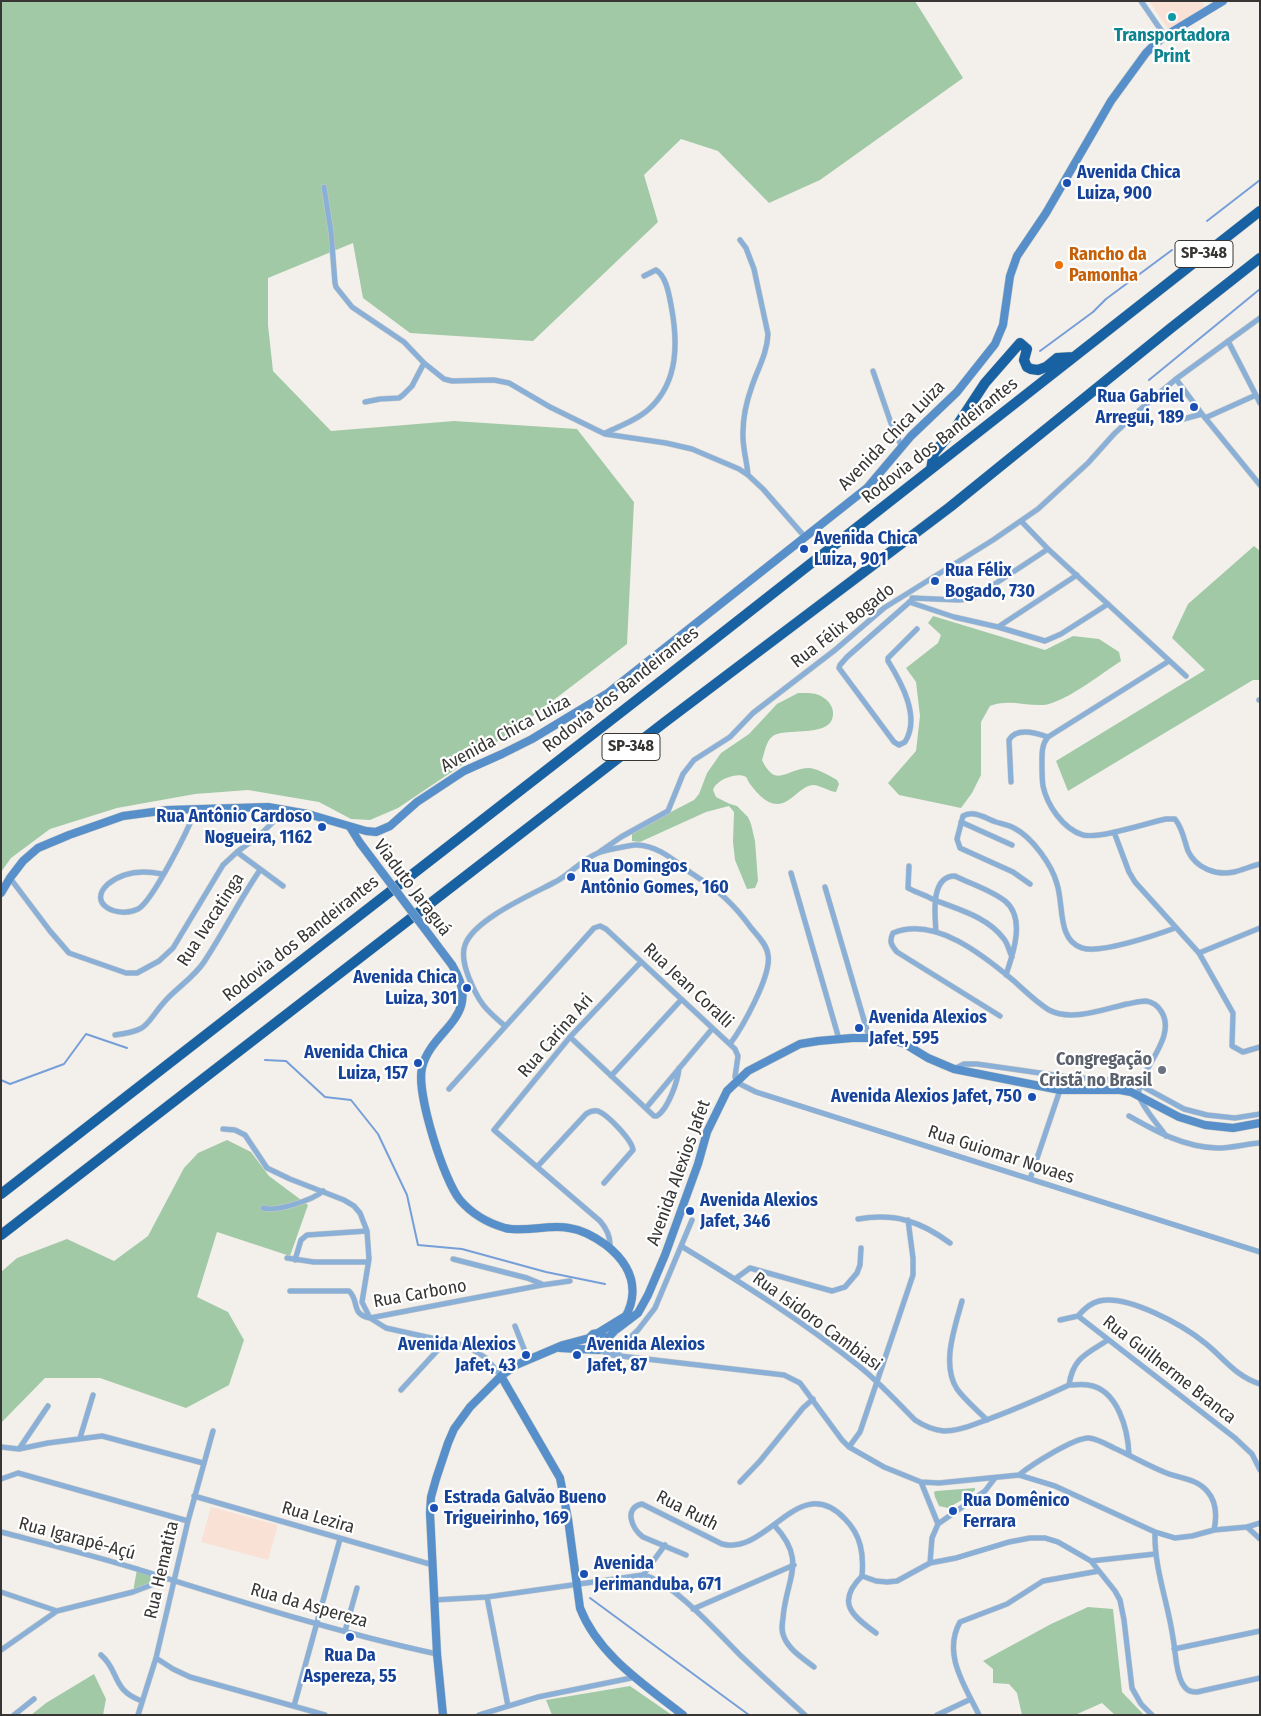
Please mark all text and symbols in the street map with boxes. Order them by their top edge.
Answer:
marker: Transportadora Print [1166,11,1178,23]
place label: Transportadora Print [1114,25,1230,68]
place label: Avenida Chica Luiza, 900 [1077,162,1181,204]
marker: Avenida Chica Luiza, 900 [1061,177,1073,189]
road number: SP-348 [1175,240,1233,268]
place label: Rancho da Pamonha [1069,244,1147,286]
marker: Rancho da Pamonha [1053,259,1065,271]
street label: Rodovia dos Bandeirantes [858,373,1022,509]
street label: Avenida Chica Luiza [834,377,950,495]
place label: Rua Gabriel Arregui, 189 [1096,386,1184,428]
marker: Rua Gabriel Arregui, 189 [1188,401,1200,413]
place label: Avenida Chica Luiza, 901 [814,528,918,570]
marker: Avenida Chica Luiza, 901 [798,543,810,555]
place label: Rua Félix Bogado, 730 [945,560,1035,602]
marker: Rua Félix Bogado, 730 [929,575,941,587]
street label: Rua Félix Bogado [787,579,899,673]
street label: Rodovia dos Bandeirantes [539,622,703,758]
street label: Avenida Chica Luiza [437,691,575,777]
road number: SP-348 [602,734,660,760]
place label: Rua Antônio Cardoso Nogueira, 1162 [156,806,312,849]
marker: Rua Antônio Cardoso Nogueira, 1162 [316,821,328,833]
street label: Viaduto Jaraguá [369,835,455,941]
place label: Rua Domingos Antônio Gomes, 160 [581,856,729,899]
street label: Rua Ivacatinga [173,869,249,971]
street label: Rodovia dos Bandeirantes [219,871,383,1007]
marker: Rua Domingos Antônio Gomes, 160 [565,871,577,883]
street label: Rua Jean Coralli [639,939,737,1033]
place label: Avenida Chica Luiza, 301 [353,967,457,1010]
marker: Avenida Chica Luiza, 301 [461,982,473,994]
street label: Rua Carina Ari [514,990,598,1082]
place label: Avenida Alexios Jafet, 595 [869,1007,987,1050]
marker: Avenida Alexios Jafet, 595 [853,1022,865,1034]
place label: Avenida Chica Luiza, 157 [304,1042,408,1084]
place label: Congregação Cristã no Brasil [1040,1049,1152,1092]
marker: Avenida Chica Luiza, 157 [412,1057,424,1069]
marker: Congregação Cristã no Brasil [1156,1064,1168,1076]
place label: Avenida Alexios Jafet, 750 [831,1086,1022,1108]
marker: Avenida Alexios Jafet, 750 [1026,1091,1038,1103]
street label: Avenida Alexios Jafet [643,1097,715,1249]
street label: Rua Guiomar Novaes [925,1121,1077,1189]
place label: Avenida Alexios Jafet, 346 [700,1190,818,1232]
marker: Avenida Alexios Jafet, 346 [684,1205,696,1217]
street label: Rua Isidoro Cambiasi [748,1268,886,1376]
street label: Rua Carbono [372,1275,468,1313]
street label: Rua Guilherme Branca [1098,1311,1240,1429]
place label: Avenida Alexios Jafet, 43 [398,1334,516,1376]
place label: Avenida Alexios Jafet, 87 [587,1334,705,1376]
marker: Avenida Alexios Jafet, 43 [520,1349,532,1361]
marker: Avenida Alexios Jafet, 87 [571,1349,583,1361]
street label: Rua Ruth [652,1486,722,1536]
place label: Estrada Galvão Bueno Trigueirinho, 169 [444,1487,606,1530]
place label: Rua Domênico Ferrara [963,1490,1070,1532]
street label: Rua Lezira [279,1497,357,1539]
marker: Estrada Galvão Bueno Trigueirinho, 169 [428,1502,440,1514]
marker: Rua Domênico Ferrara [947,1505,959,1517]
street label: Rua Igarapé-Açú [16,1513,138,1565]
street label: Rua Hematita [140,1519,184,1621]
place label: Avenida Jerimanduba, 671 [594,1553,722,1596]
marker: Avenida Jerimanduba, 671 [578,1568,590,1580]
street label: Rua da Aspereza [248,1579,370,1633]
marker: Rua Da Aspereza, 55 [344,1631,356,1643]
place label: Rua Da Aspereza, 55 [303,1645,397,1688]

